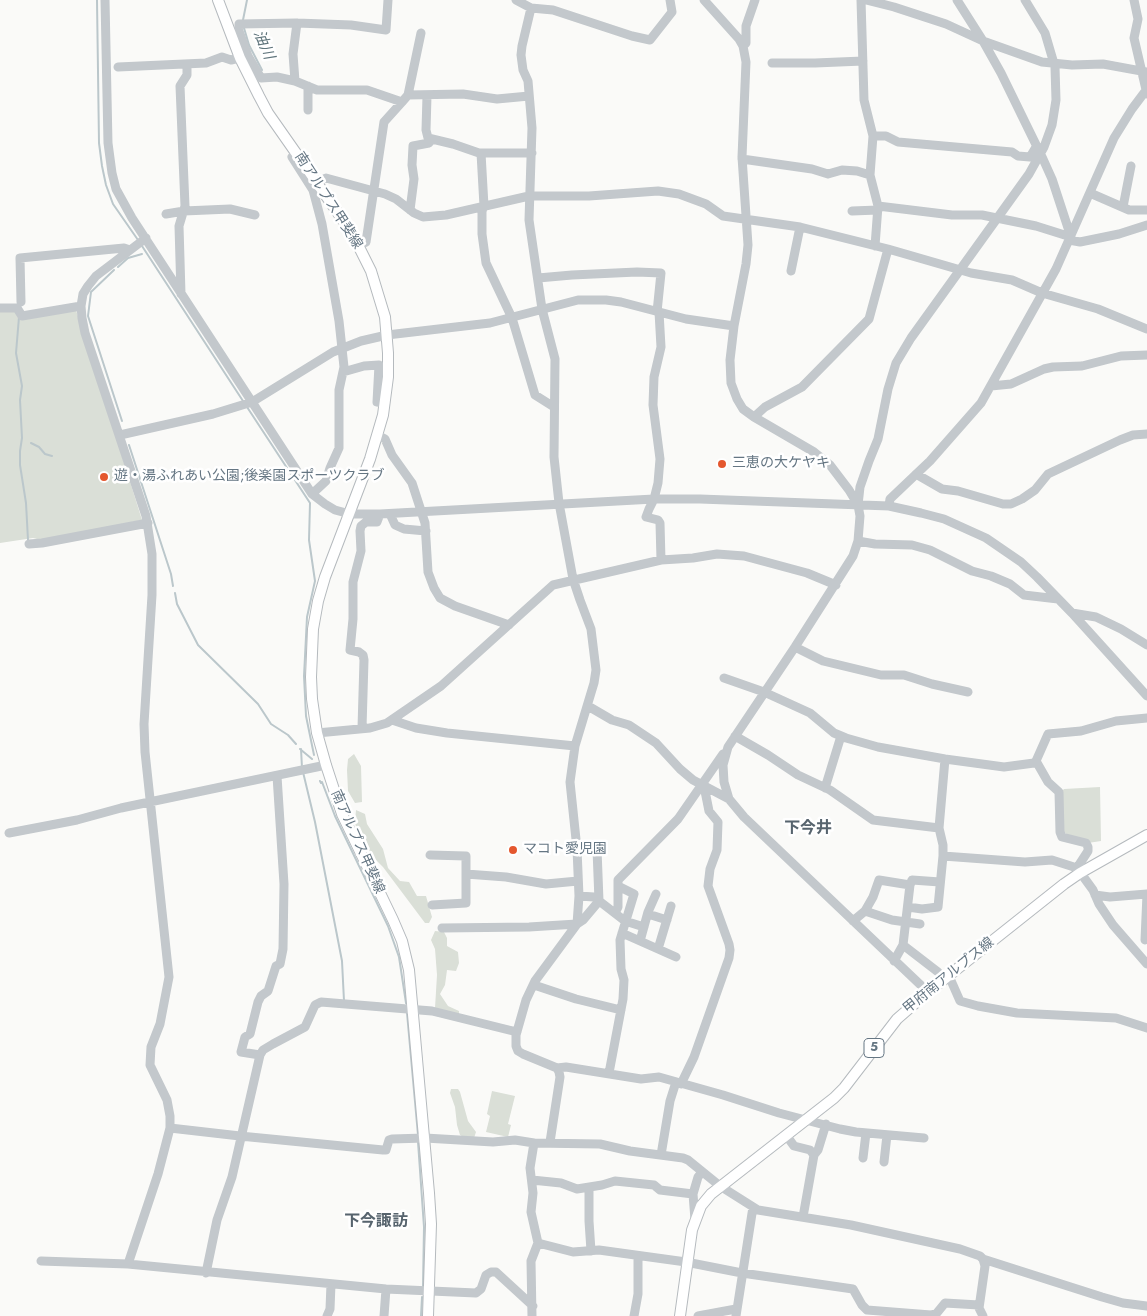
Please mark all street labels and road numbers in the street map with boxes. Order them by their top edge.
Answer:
street label: 南アルプス甲斐線 [290,149,366,253]
street label: 南アルプス甲斐線 [327,787,387,897]
street label: 甲府南アルプス線 [900,934,998,1018]
road number: 5 [864,1038,884,1058]

